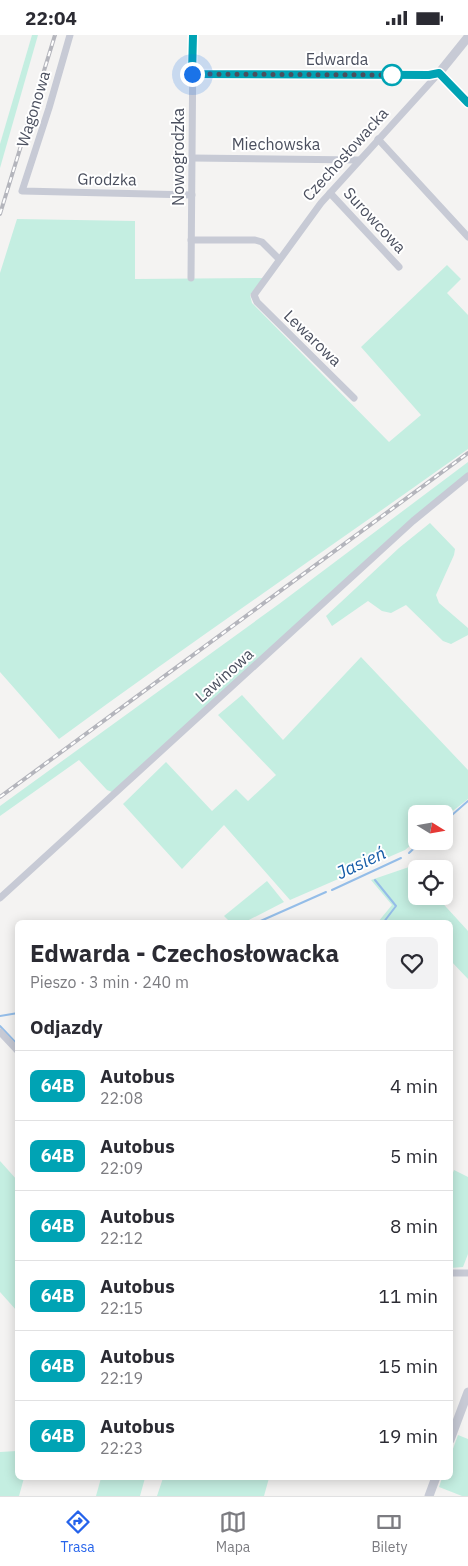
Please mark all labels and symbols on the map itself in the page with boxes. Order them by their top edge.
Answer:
street label: Edwarda [306,49,369,69]
your location [180,62,205,87]
unlabelled marker [381,64,403,86]
street label: Wagonowa [12,68,54,150]
street label: Czechosłowacka [298,103,392,205]
street label: Nowogrodzka [168,107,188,206]
street label: Miechowska [232,134,321,154]
street label: Grodzka [77,168,137,190]
street label: Surowcowa [339,183,411,257]
street label: Lewarowa [280,306,346,371]
street label: Lawinowa [191,643,258,706]
north arrow [408,805,452,850]
water label: Jasień [332,841,389,884]

